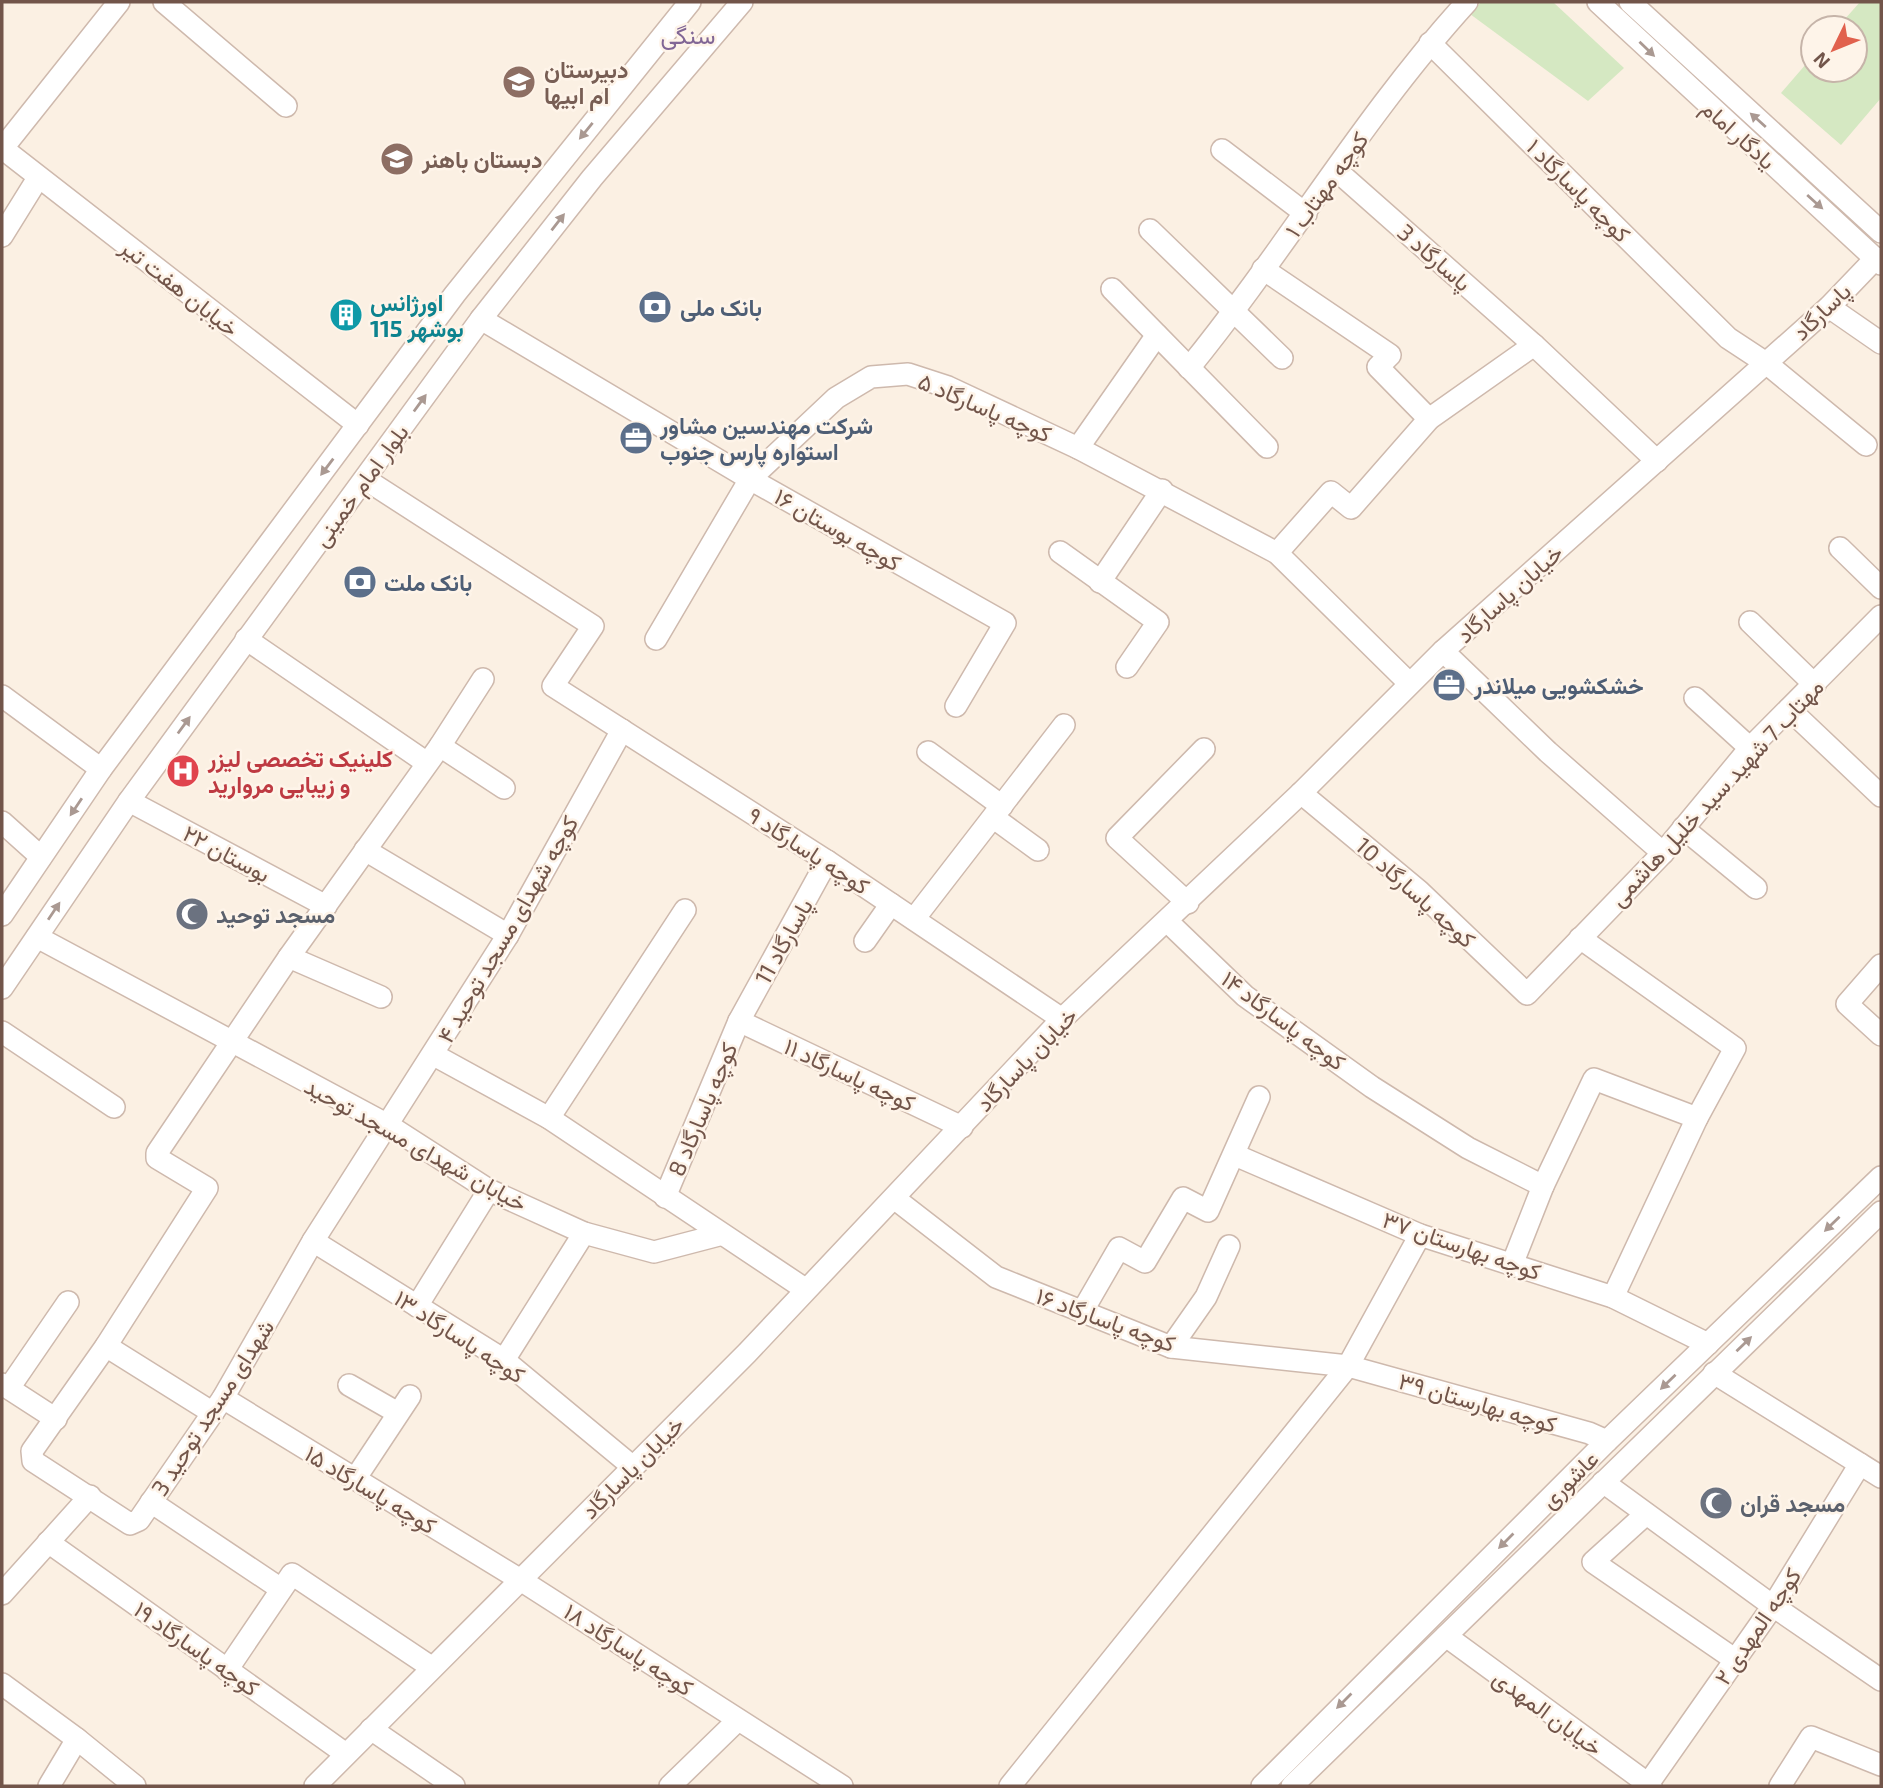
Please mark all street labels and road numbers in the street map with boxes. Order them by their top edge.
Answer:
street label: یادگار امام [1695,93,1782,176]
street label: کوچه مهتاب ۱ [1278,126,1376,244]
street label: کوچه پاسارگاد ۱ [1519,132,1637,250]
street label: پاسارگاد 3 [1391,217,1477,299]
street label: خیابان هفت تیر [113,232,245,343]
street label: پاسارگاد [1786,277,1858,348]
street label: کوچه پاسارگاد ۵ [913,366,1056,450]
street label: بلوار امام خمینی [306,418,415,553]
street label: کوچه بوستان ۱۶ [768,482,906,579]
street label: خیابان پاسارگاد [1450,538,1570,650]
street label: مهتاب 7 شهید سید خلیل هاشمی [1603,672,1830,913]
street label: کوچه پاسارگاد ۹ [741,800,875,902]
street label: کوچه شهدای مسجد توحید ۴ [430,810,586,1049]
street label: بوستان ۲۲ [178,818,275,889]
street label: کوچه پاسارگاد 10 [1348,831,1482,955]
street label: پاسارگاد 11 [748,893,821,990]
street label: کوچه پاسارگاد ۱۴ [1215,964,1352,1078]
street label: خیابان پاسارگاد [970,1001,1085,1119]
street label: کوچه پاسارگاد ۱۱ [779,1031,920,1119]
street label: کوچه پاسارگاد 8 [661,1038,745,1181]
street label: خیابان شهدای مسجد توحید [299,1071,532,1219]
street label: کوچه بهارستان ۳۷ [1378,1205,1545,1288]
street label: کوچه پاسارگاد ۱۶ [1031,1281,1179,1360]
street label: کوچه پاسارگاد ۱۳ [388,1283,531,1391]
street label: شهدای مسجد توحید 3 [145,1314,281,1501]
street label: کوچه بهارستان ۳۹ [1395,1366,1560,1441]
street label: خیابان پاسارگاد [575,1410,691,1526]
street label: کوچه پاسارگاد ۱۵ [299,1439,442,1542]
street label: عاشوری [1534,1444,1605,1515]
street label: کوچه المهدی ۲ [1708,1562,1809,1692]
street label: کوچه پاسارگاد ۱۹ [127,1595,265,1704]
street label: کوچه پاسارگاد ۱۸ [557,1597,699,1704]
street label: خیابان المهدی [1487,1663,1608,1763]

